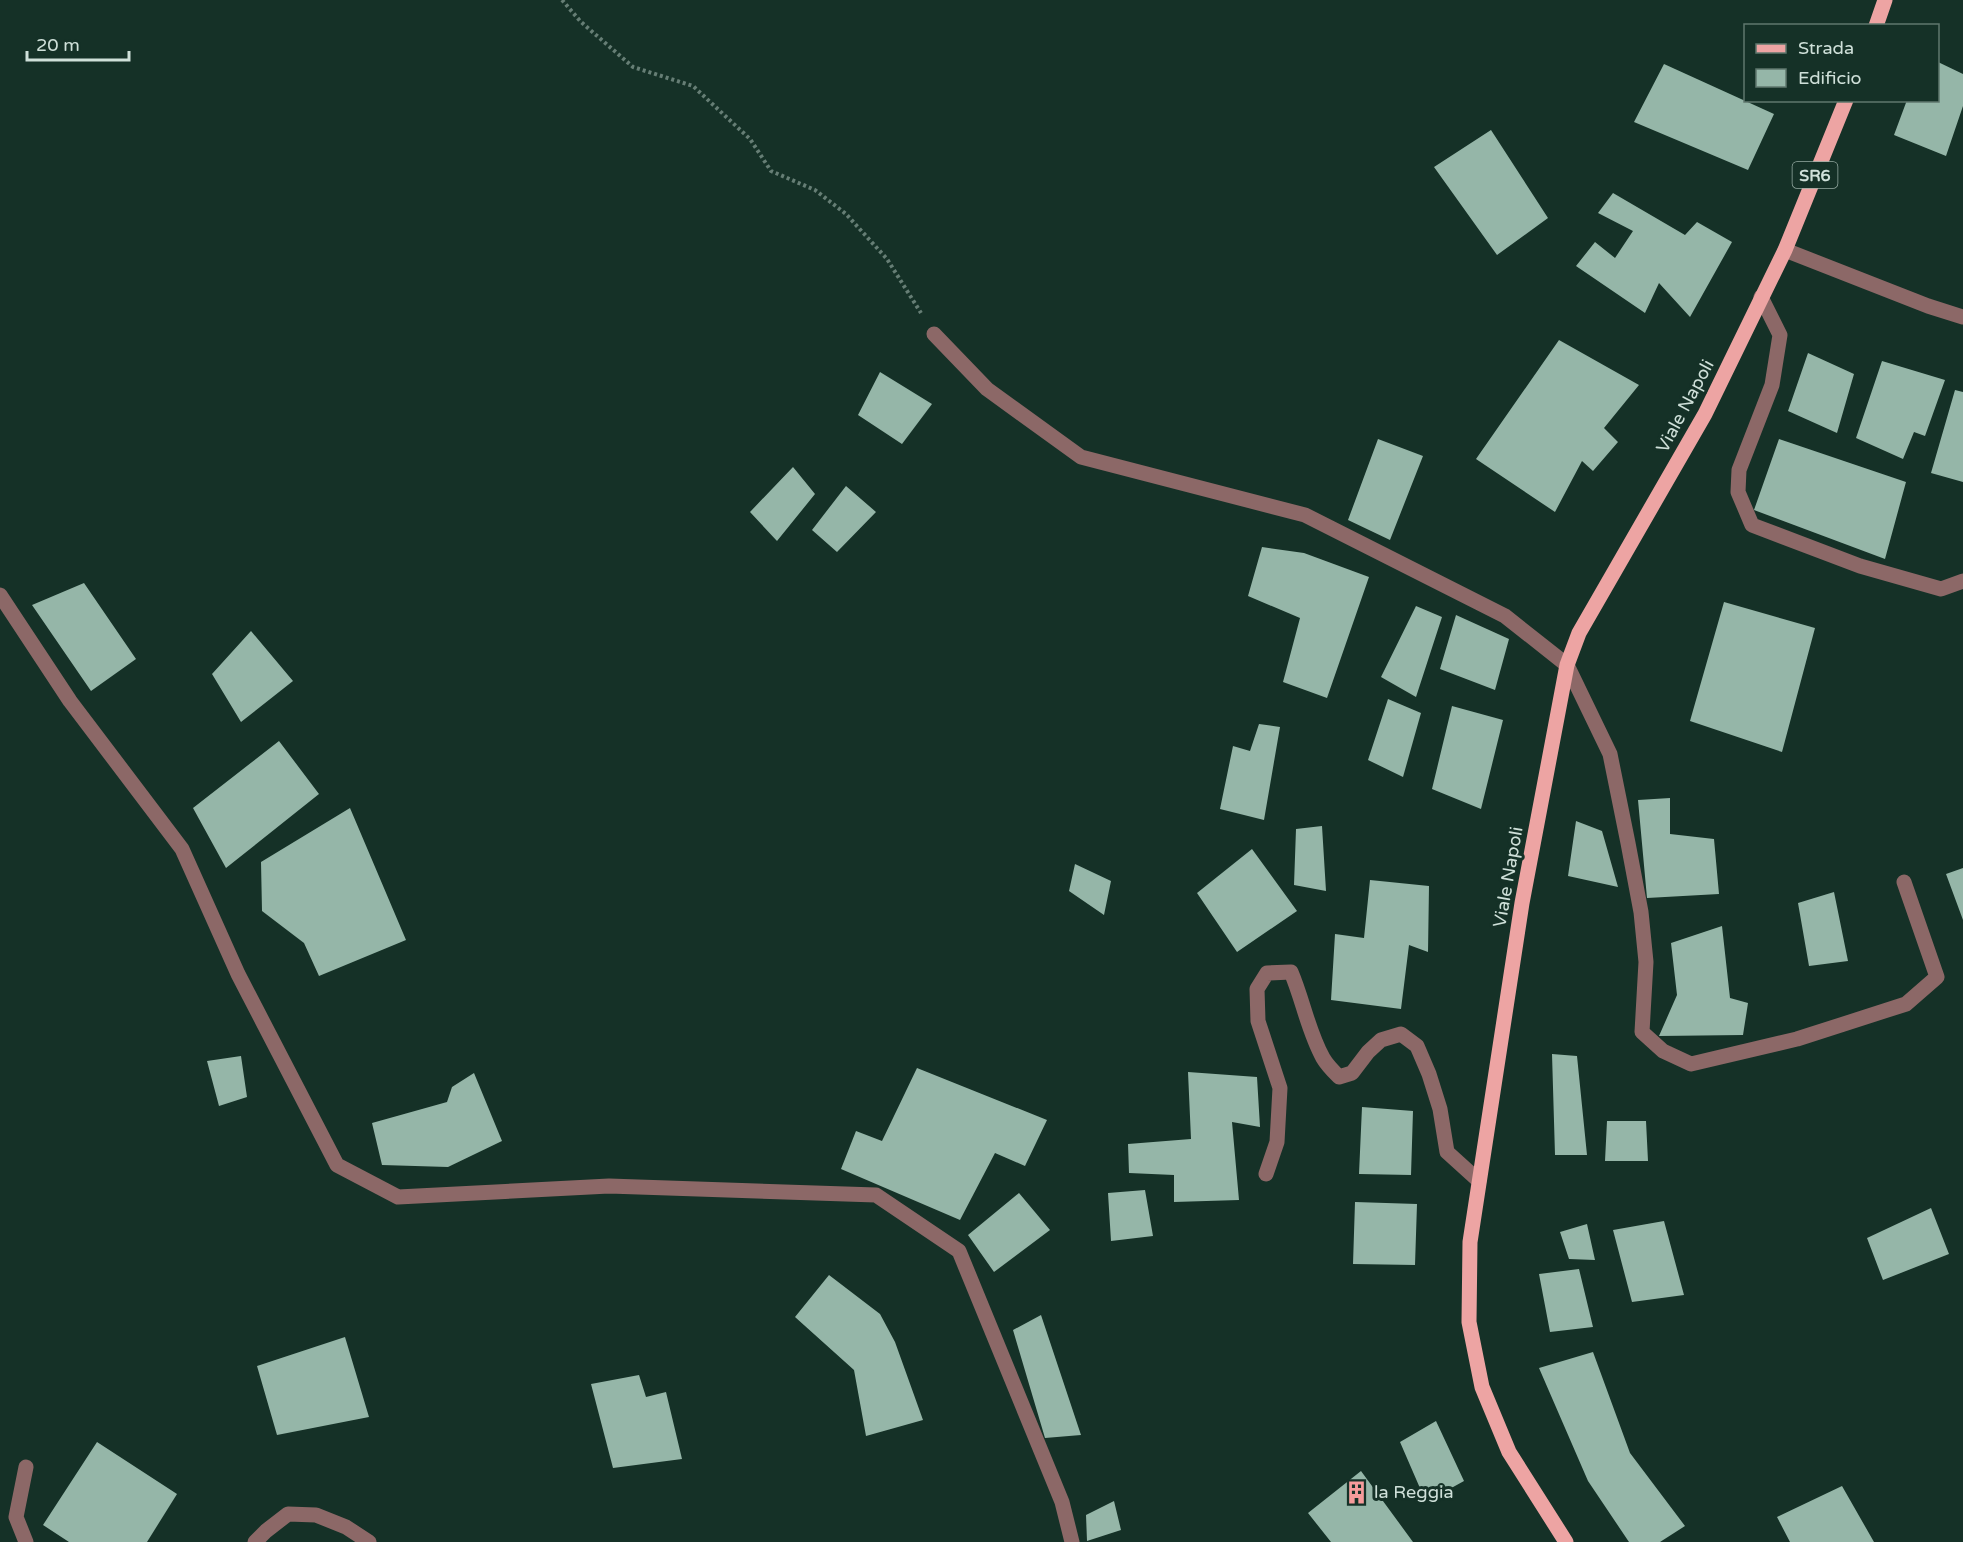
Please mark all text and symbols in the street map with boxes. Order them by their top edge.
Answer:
scale bar [27,24,129,62]
legend [1744,24,1939,102]
text: 20 m [36,34,80,56]
text: Strada [1798,37,1854,59]
text: Edificio [1798,67,1862,89]
road number: SR6 [1792,162,1838,188]
street label: Viale Napoli [1651,356,1719,456]
street label: Viale Napoli [1488,825,1528,929]
building icon: la Reggia [1343,1479,1369,1505]
place label: la Reggia [1374,1481,1454,1503]

